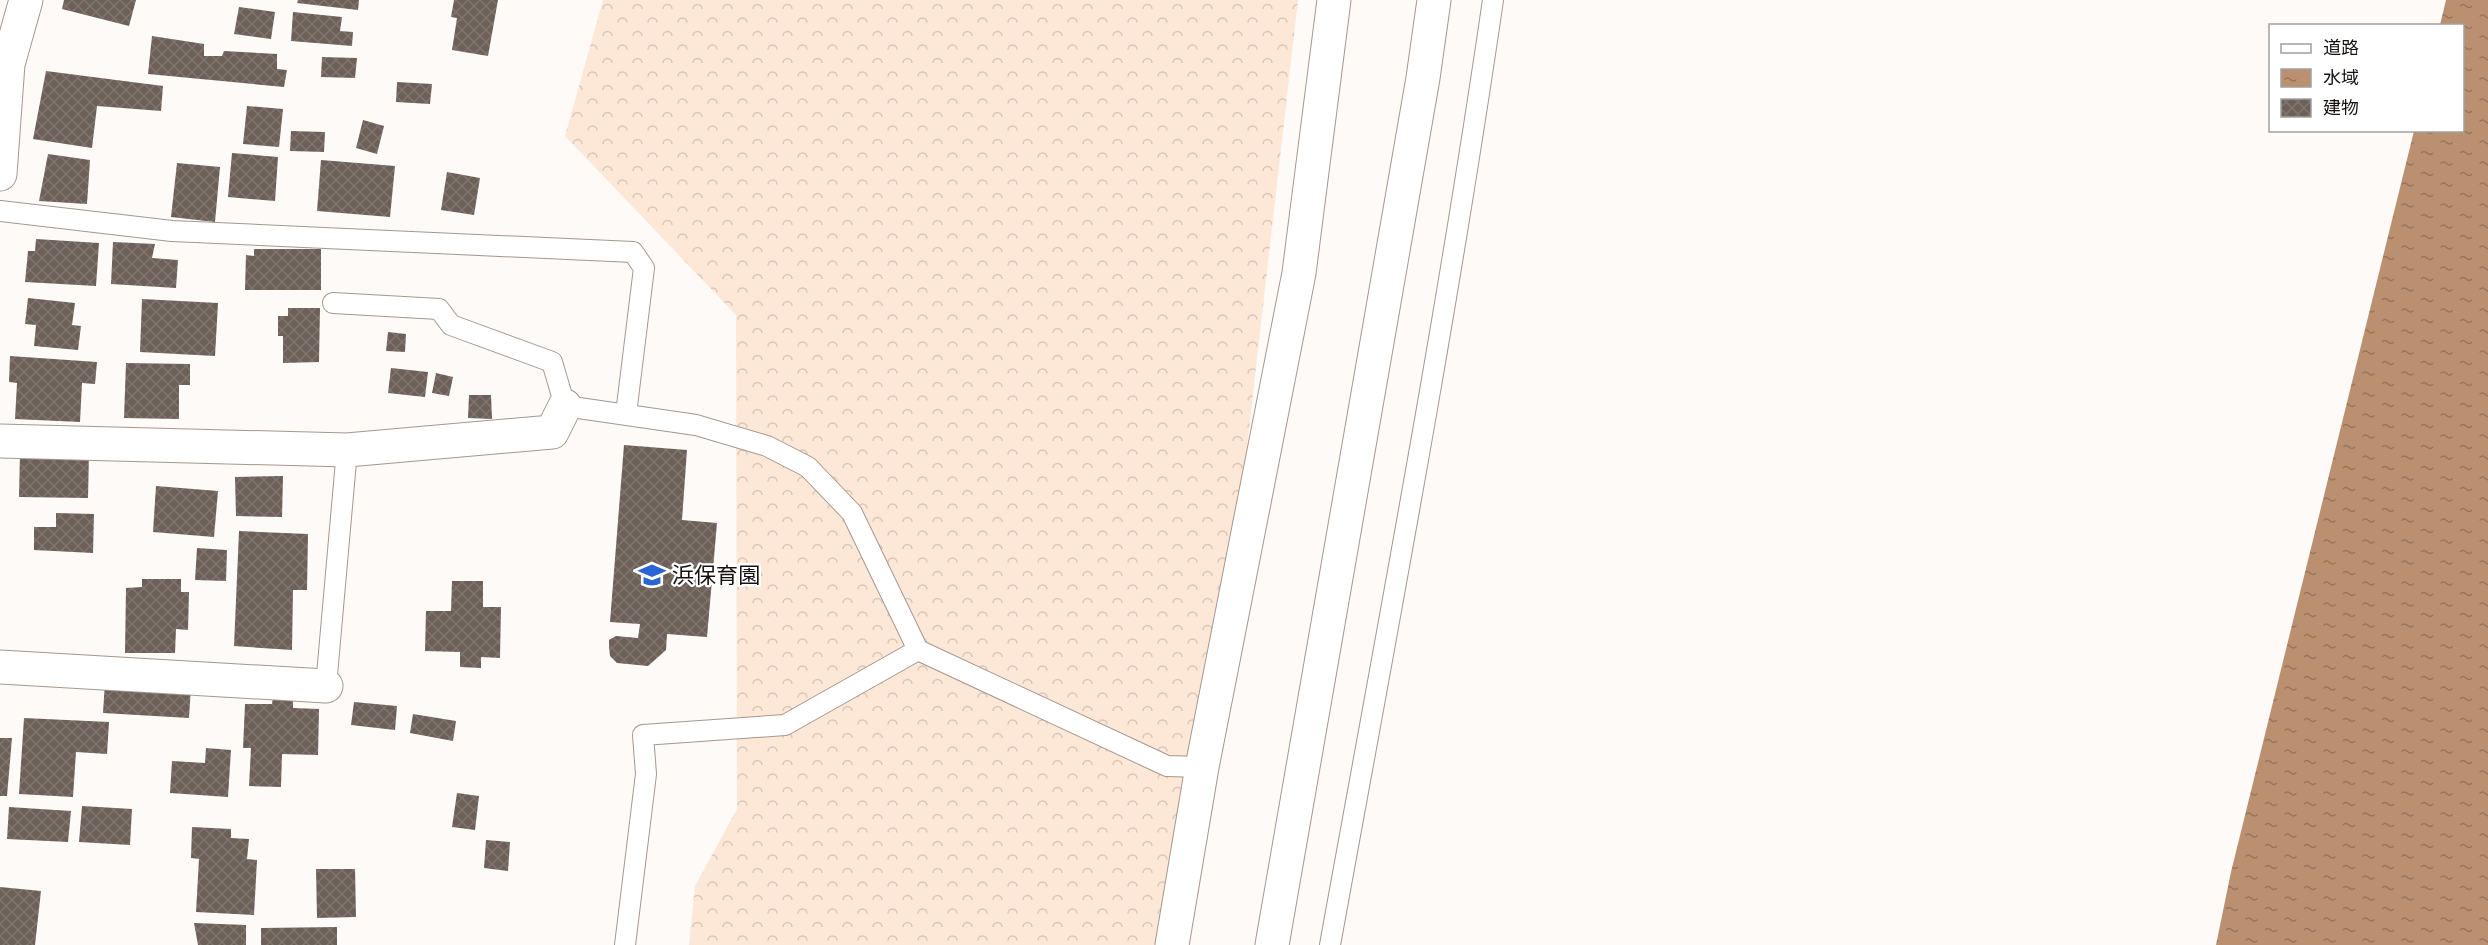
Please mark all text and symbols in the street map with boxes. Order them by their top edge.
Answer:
legend [2269,24,2464,132]
text: 道路 [2323,37,2359,59]
text: 水域 [2323,67,2359,89]
text: 建物 [2323,97,2359,119]
school or university icon: 浜保育園 [637,560,667,590]
place label: 浜保育園 [672,562,760,589]

